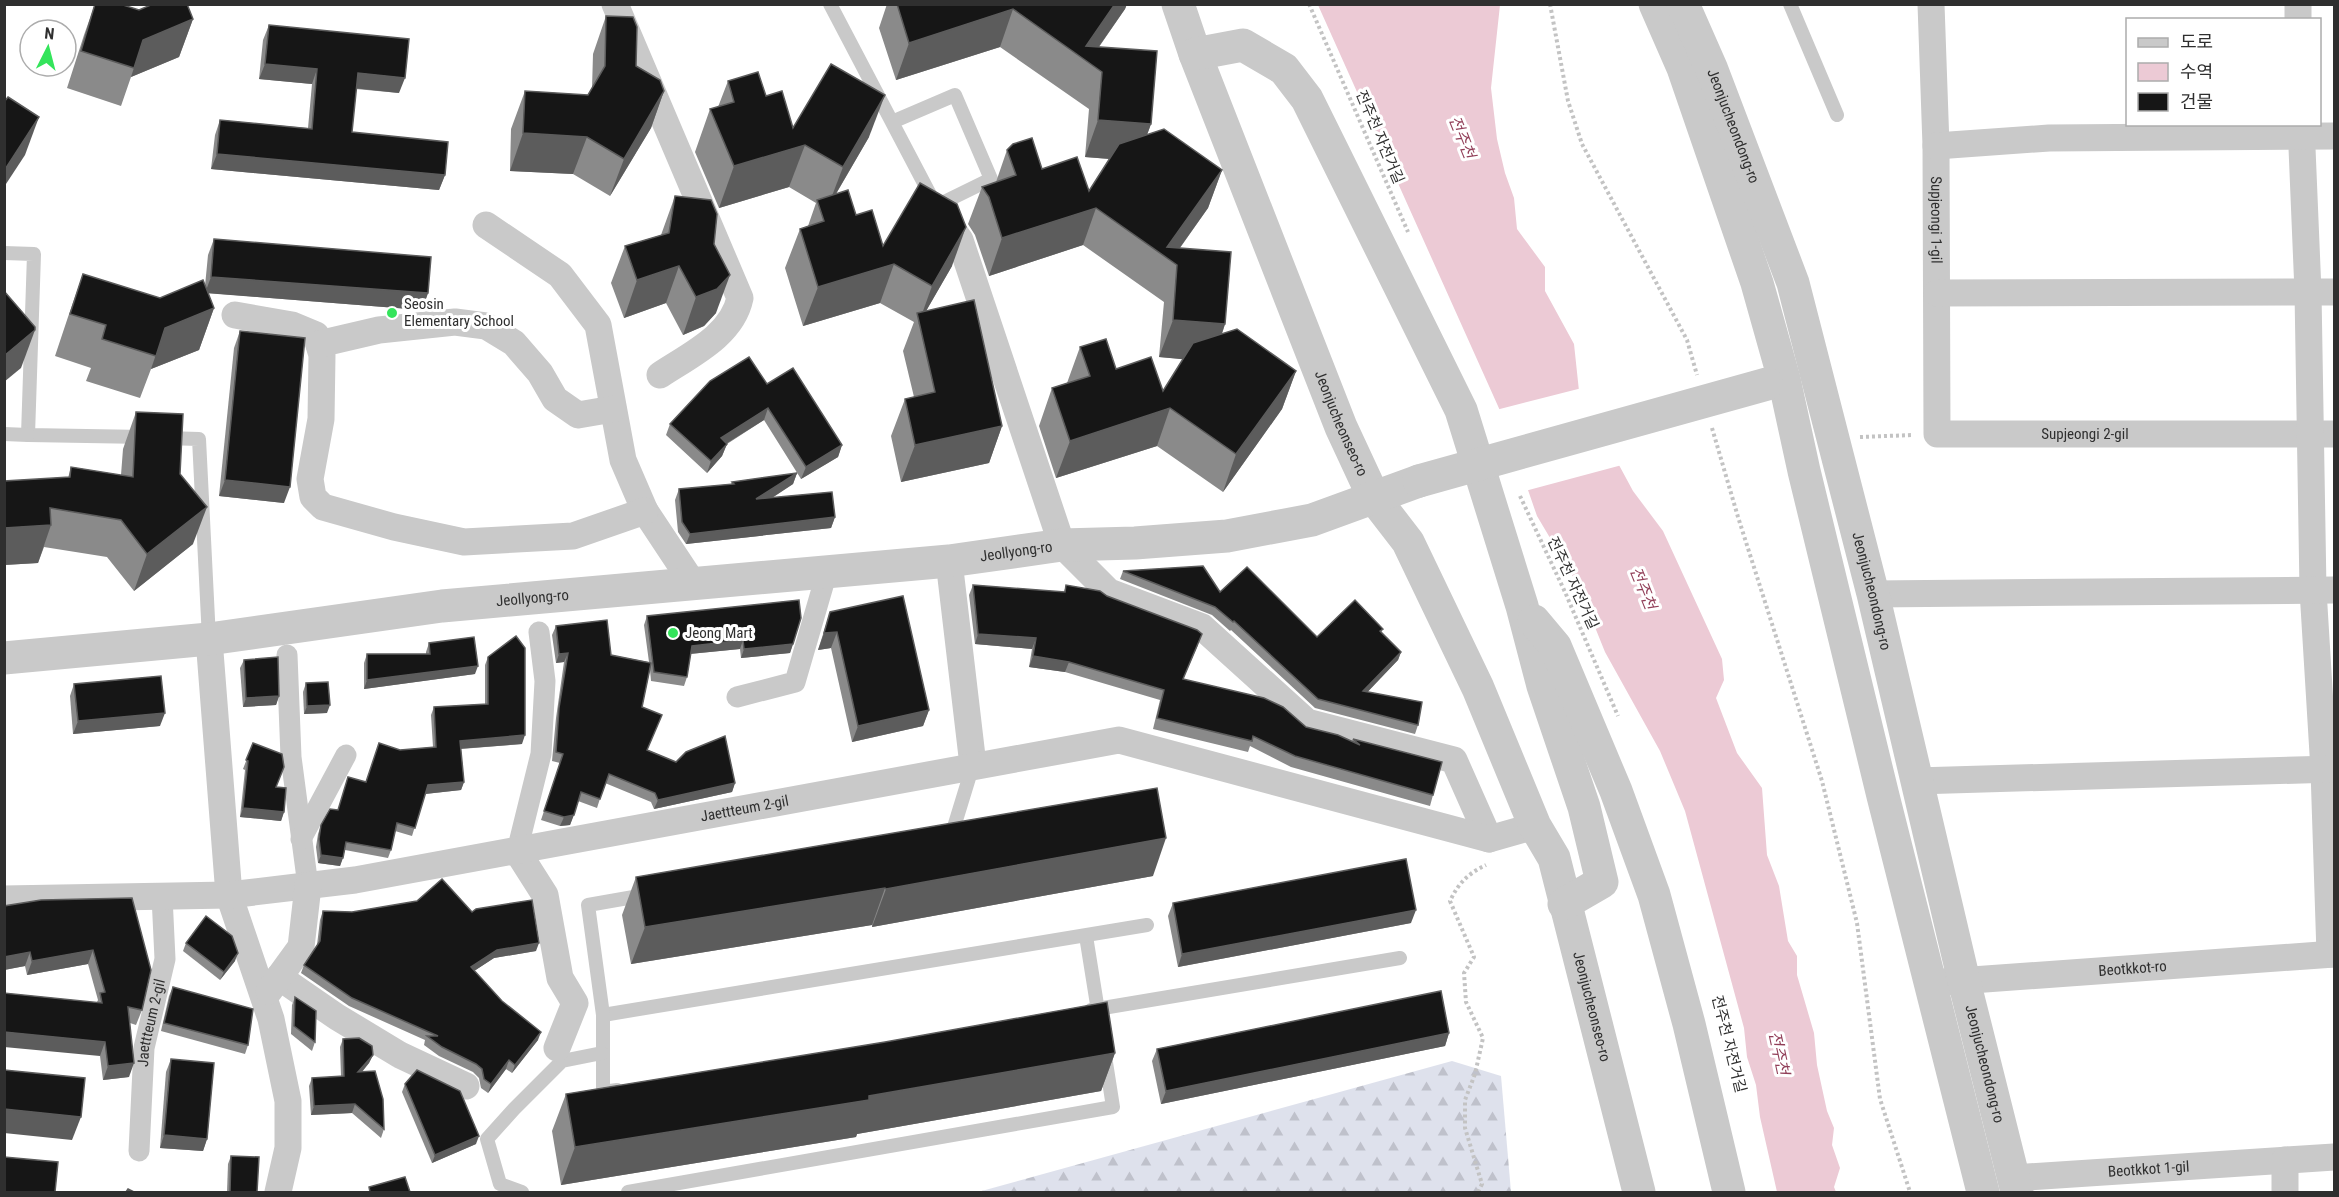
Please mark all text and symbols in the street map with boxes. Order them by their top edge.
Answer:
north arrow [18,18,78,78]
legend [2126,18,2321,126]
text: N [44,24,55,44]
text: 도로 [2180,31,2213,52]
text: 수역 [2180,61,2213,82]
street label: Jeonjucheondong-ro [1703,66,1763,186]
street label: 전주천 자전거길 [1352,87,1408,187]
text: 건물 [2180,91,2213,112]
water label: 전주천 [1445,113,1480,163]
street label: Supjeongi 1-gil [1927,176,1945,264]
place label: Seosin Elementary School [404,295,514,330]
marker: Seosin Elementary School [385,306,399,320]
street label: Jeonjucheonseo-ro [1311,368,1372,479]
street label: Supjeongi 2-gil [2041,425,2129,443]
street label: Jeonjucheondong-ro [1848,530,1895,652]
street label: 전주천 자전거길 [1544,534,1602,632]
street label: Jeollyong-ro [979,537,1053,566]
water label: 전주천 [1626,564,1661,614]
street label: Jeollyong-ro [495,586,569,610]
place label: Jeong Mart [685,624,753,642]
marker: Jeong Mart [666,626,680,640]
street label: Jaettteum 2-gil [699,792,790,826]
street label: Jeonjucheonseo-ro [1569,950,1614,1063]
street label: Beotkkot-ro [2098,957,2167,980]
street label: Jaettteum 2-gil [134,977,169,1067]
street label: 전주천 자전거길 [1708,993,1750,1095]
street label: Jeonjucheondong-ro [1961,1003,2008,1125]
water label: 전주천 [1765,1029,1793,1079]
street label: Beotkkot 1-gil [2107,1157,2190,1181]

